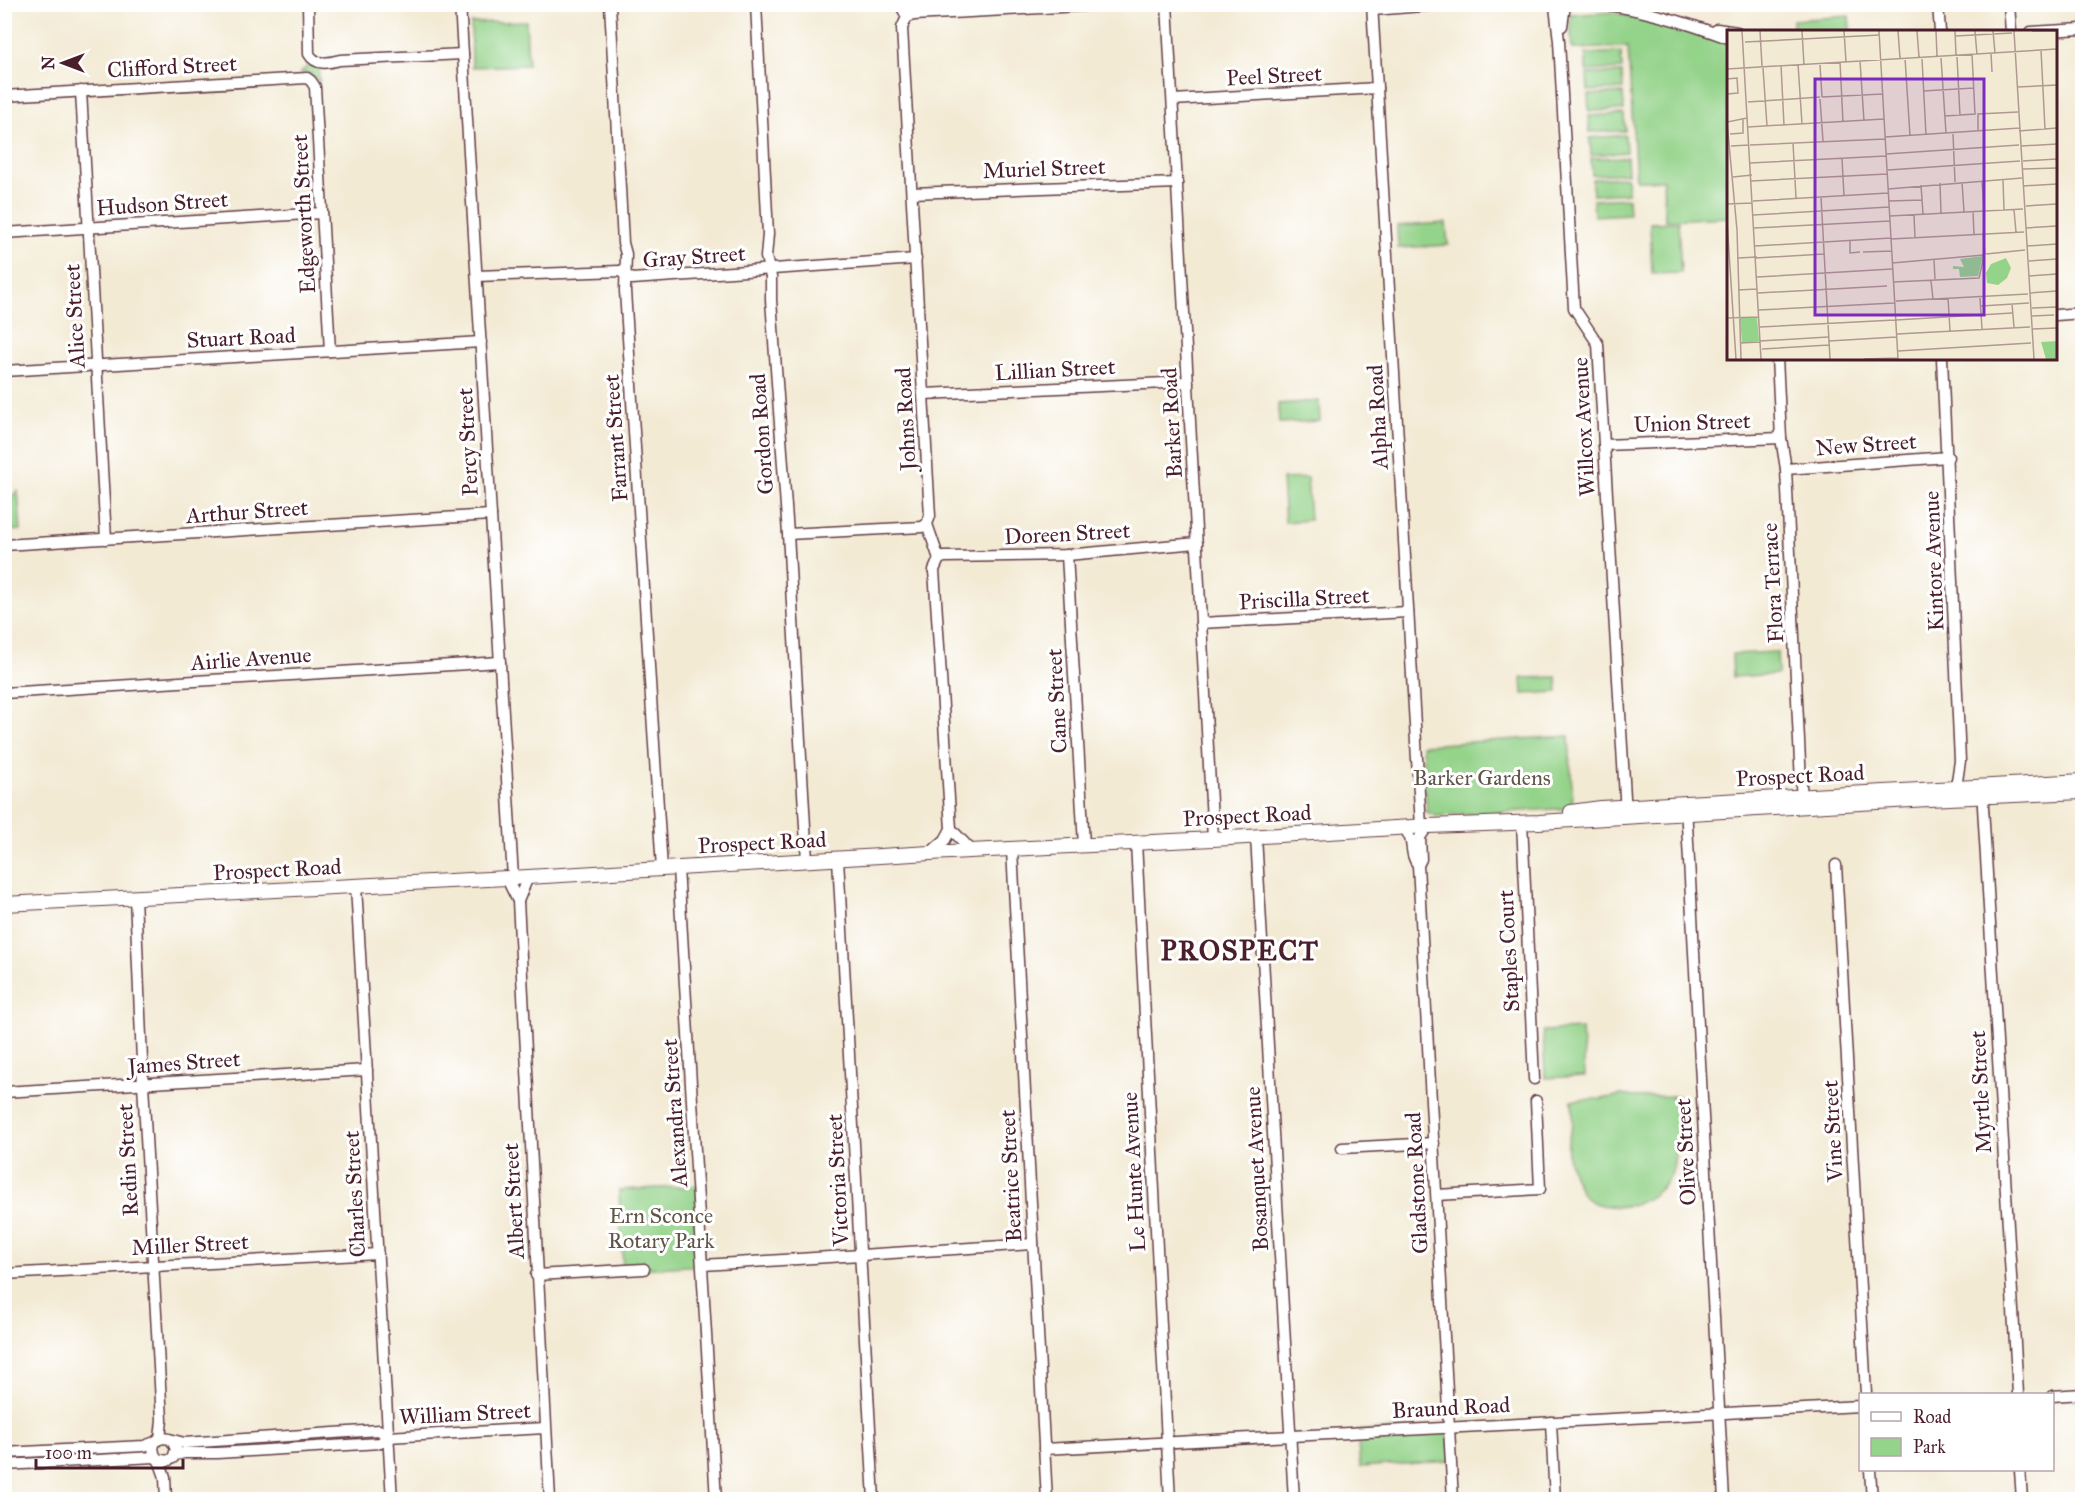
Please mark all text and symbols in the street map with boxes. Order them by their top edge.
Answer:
inset map [1727,30,2057,360]
north arrow [33,33,93,93]
street label: Clifford Street [106,50,238,83]
text: N [39,56,58,70]
street label: Peel Street [1226,60,1323,91]
street label: Edgeworth Street [286,134,321,294]
street label: Muriel Street [982,153,1106,184]
street label: Hudson Street [95,185,229,222]
street label: Gray Street [642,239,747,274]
street label: Alice Street [58,263,91,370]
street label: Stuart Road [186,321,296,354]
street label: Lillian Street [994,353,1116,386]
street label: Willcox Avenue [1566,357,1601,497]
street label: Alpha Road [1361,364,1394,471]
street label: Johns Road [889,367,922,473]
street label: Barker Road [1155,367,1188,479]
street label: Farrant Street [598,373,633,503]
street label: Gordon Road [744,373,779,495]
street label: Percy Street [451,387,484,497]
street label: Union Street [1633,407,1751,438]
street label: New Street [1815,427,1918,461]
street label: Kintore Avenue [1918,490,1949,632]
street label: Arthur Street [184,494,309,529]
street label: Doreen Street [1003,517,1131,550]
street label: Flora Terrace [1756,522,1789,644]
street label: Priscilla Street [1238,582,1370,615]
street label: Airlie Avenue [189,641,312,676]
street label: Cane Street [1040,648,1073,754]
street label: Prospect Road [1735,759,1865,792]
park label: Barker Gardens [1413,764,1551,791]
street label: Prospect Road [1182,799,1312,832]
street label: Prospect Road [697,826,827,859]
street label: Prospect Road [212,853,342,886]
street label: Staples Court [1492,889,1525,1013]
district label: PROSPECT [1161,933,1319,968]
street label: Myrtle Street [1964,1030,1997,1154]
street label: Alexandra Street [656,1038,693,1189]
street label: James Street [125,1045,241,1080]
street label: Vine Street [1816,1079,1849,1184]
street label: Bosanquet Avenue [1239,1086,1274,1252]
street label: Le Hunte Avenue [1116,1091,1151,1253]
street label: Olive Street [1669,1097,1702,1206]
street label: Redin Street [111,1103,144,1217]
street label: Beatrice Street [994,1109,1027,1243]
street label: Gladstone Road [1399,1111,1434,1255]
street label: Victoria Street [821,1113,854,1248]
street label: Charles Street [338,1130,371,1258]
street label: Albert Street [497,1142,530,1261]
park label: Ern Sconce Rotary Park [608,1202,715,1254]
street label: Miller Street [131,1228,250,1261]
street label: Braund Road [1391,1391,1511,1424]
legend [1859,1393,2054,1471]
street label: William Street [398,1397,532,1430]
text: Road [1913,1406,1951,1428]
scale bar [36,1432,183,1470]
text: Park [1913,1436,1946,1458]
text: 100 m [45,1442,92,1464]

